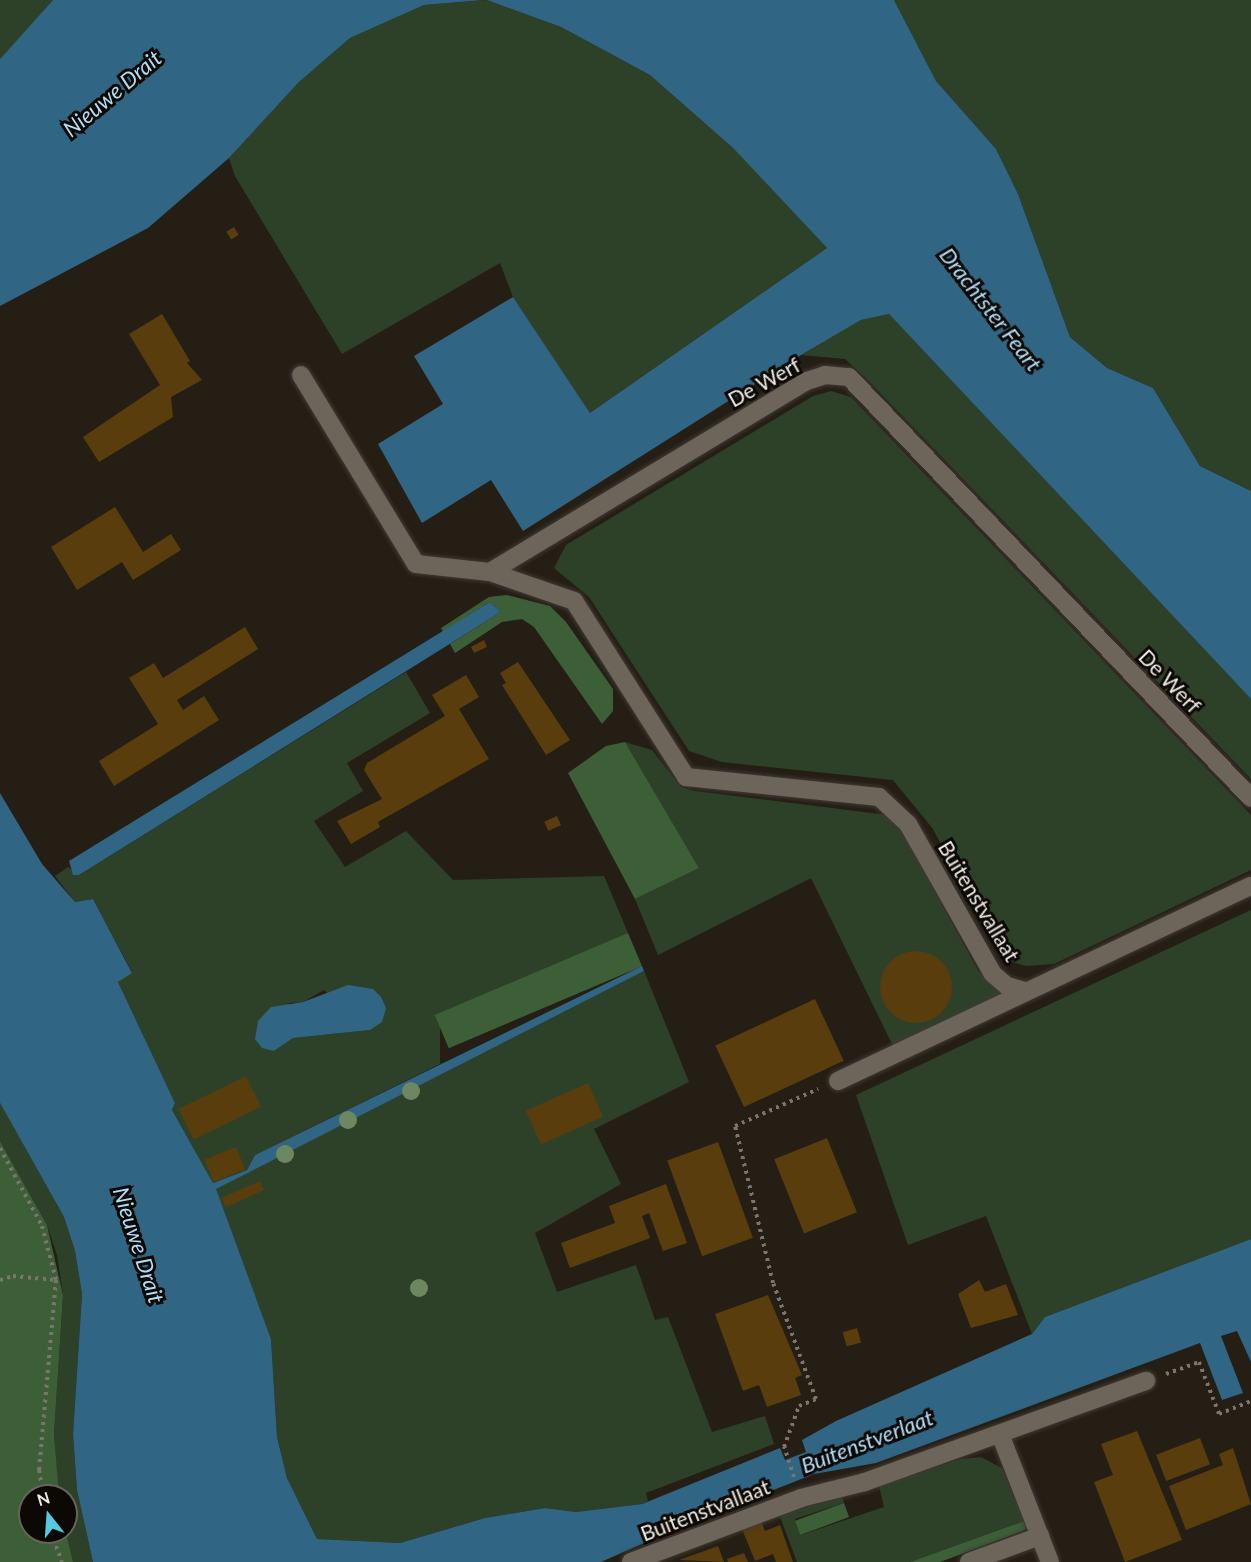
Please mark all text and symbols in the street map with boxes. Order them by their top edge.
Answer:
water label: Nieuwe Drait [57,44,167,142]
water label: Drachtster Feart [934,242,1048,376]
street label: De Werf [723,352,805,412]
street label: De Werf [1134,644,1206,718]
street label: Buitenstvallaat [933,836,1025,966]
water label: Nieuwe Drait [108,1184,170,1306]
water label: Buitenstverlaat [797,1404,937,1478]
street label: Buitenstvallaat [637,1474,773,1546]
north arrow [18,1484,78,1544]
text: N [34,1487,52,1509]

